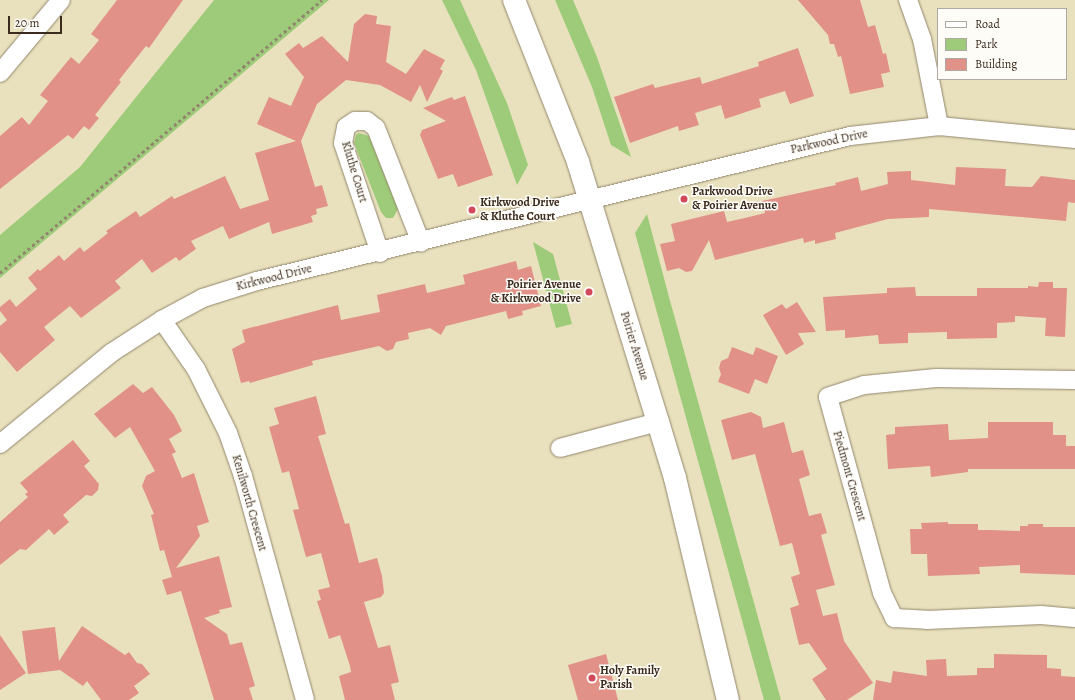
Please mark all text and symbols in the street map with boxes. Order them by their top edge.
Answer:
scale bar [10,8,64,34]
legend [937,8,1067,80]
text: 20 m [15,15,39,31]
text: Road [975,16,1000,32]
text: Park [975,36,998,52]
text: Building [975,56,1017,72]
street label: Parkwood Drive [789,127,869,157]
street label: Kluthe Court [338,140,370,204]
place label: Parkwood Drive & Poirier Avenue [692,185,777,213]
marker: Parkwood Drive & Poirier Avenue [679,194,689,204]
place label: Kirkwood Drive & Kluthe Court [480,196,560,224]
marker: Kirkwood Drive & Kluthe Court [467,205,477,215]
street label: Kirkwood Drive [235,262,313,294]
place label: Poirier Avenue & Kirkwood Drive [491,278,581,306]
marker: Poirier Avenue & Kirkwood Drive [584,287,594,297]
street label: Poirier Avenue [617,310,651,382]
street label: Piedmont Crescent [829,429,869,523]
street label: Kenilworth Crescent [228,453,270,553]
place label: Holy Family Parish [600,664,660,692]
marker: Holy Family Parish [587,673,597,683]

